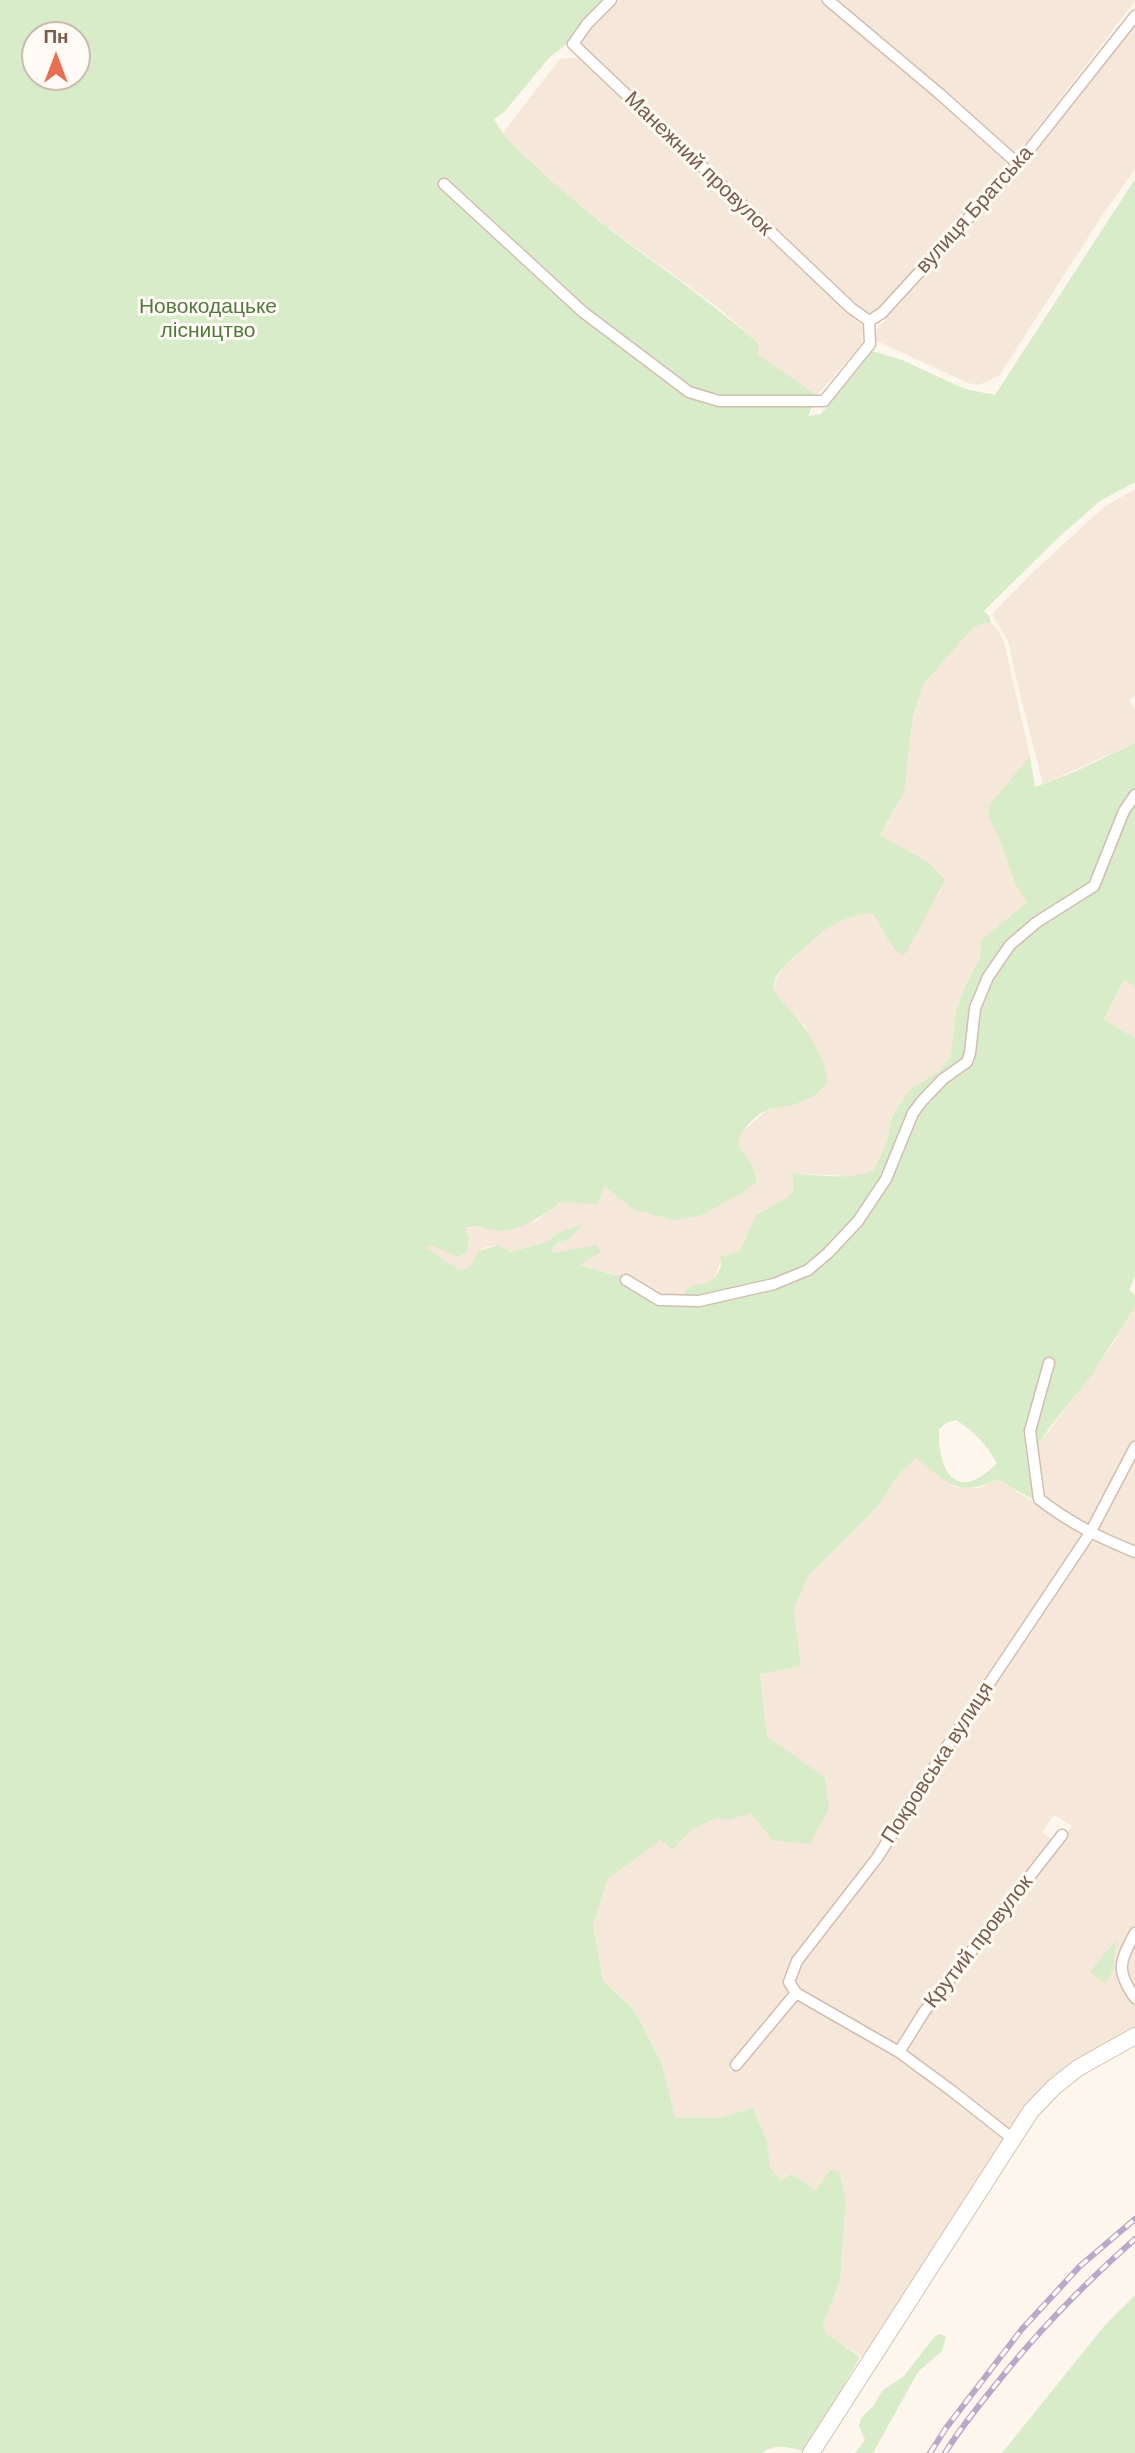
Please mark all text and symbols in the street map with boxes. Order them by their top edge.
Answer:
north arrow [21,21,91,91]
text: Пн [43,26,69,47]
street label: Манежний провулок [619,87,777,241]
street label: вулиця Братська [911,141,1039,279]
park label: Новокодацьке лісництво [139,294,277,344]
street label: Покровська вулиця [877,1678,999,1848]
street label: Крутий провулок [919,1870,1039,2014]

